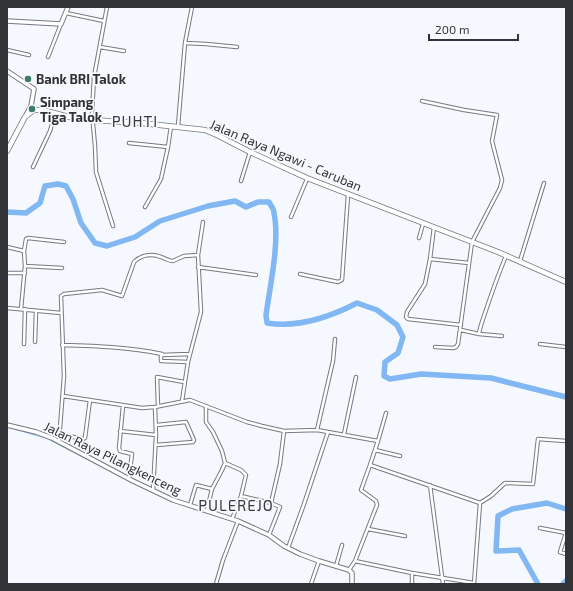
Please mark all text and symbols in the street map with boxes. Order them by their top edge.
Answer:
scale bar [429,16,518,42]
text: 200 m [435,22,469,36]
place label: Bank BRI Talok [36,71,127,87]
marker: Bank BRI Talok [23,74,33,84]
place label: Simpang Tiga Talok [40,94,103,125]
marker: Simpang Tiga Talok [27,104,37,114]
district label: PUHTI [112,112,158,130]
street label: Jalan Raya Ngawi - Caruban [208,116,364,194]
street label: Jalan Raya Pilangkenceng [42,418,184,498]
district label: PULEREJO [198,496,274,514]

